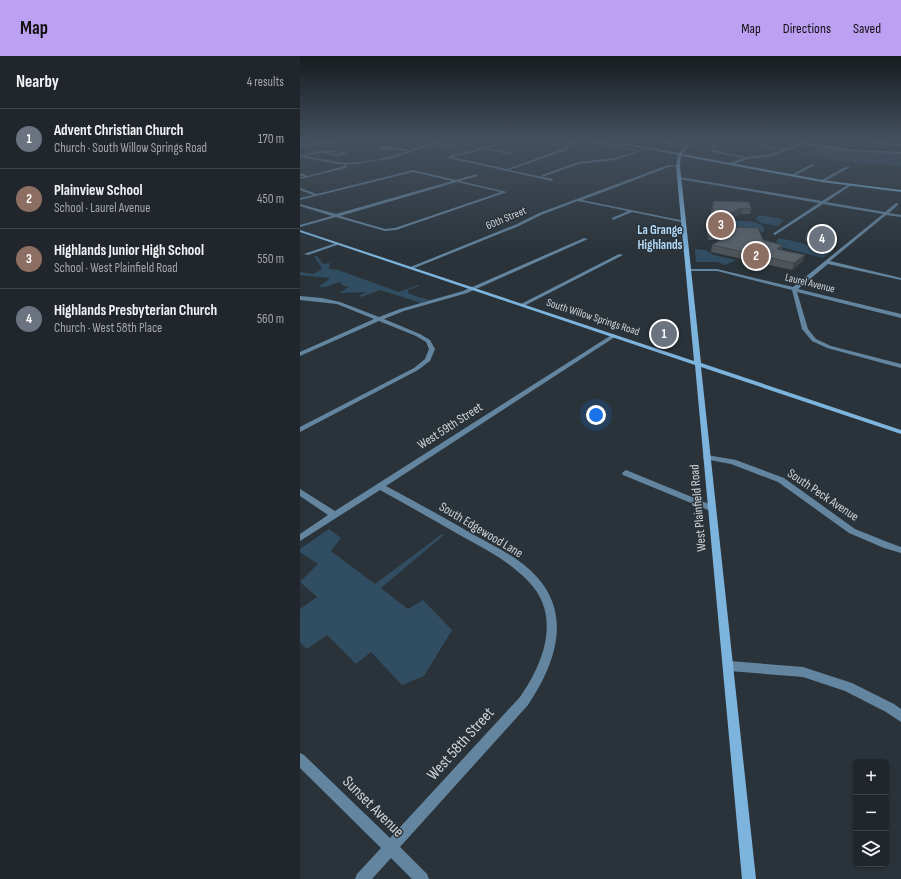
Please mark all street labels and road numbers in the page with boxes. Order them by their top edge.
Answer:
street label: 60th Street [484,203,529,232]
street label: Laurel Avenue [784,271,836,295]
street label: South Willow Springs Road [545,296,642,338]
street label: West 59th Street [415,399,486,453]
street label: West Plainfield Road [686,464,710,552]
street label: South Peck Avenue [784,465,862,525]
street label: South Edgewood Lane [436,499,526,561]
street label: West 58th Street [423,704,499,784]
street label: Sunset Avenue [338,772,408,842]

